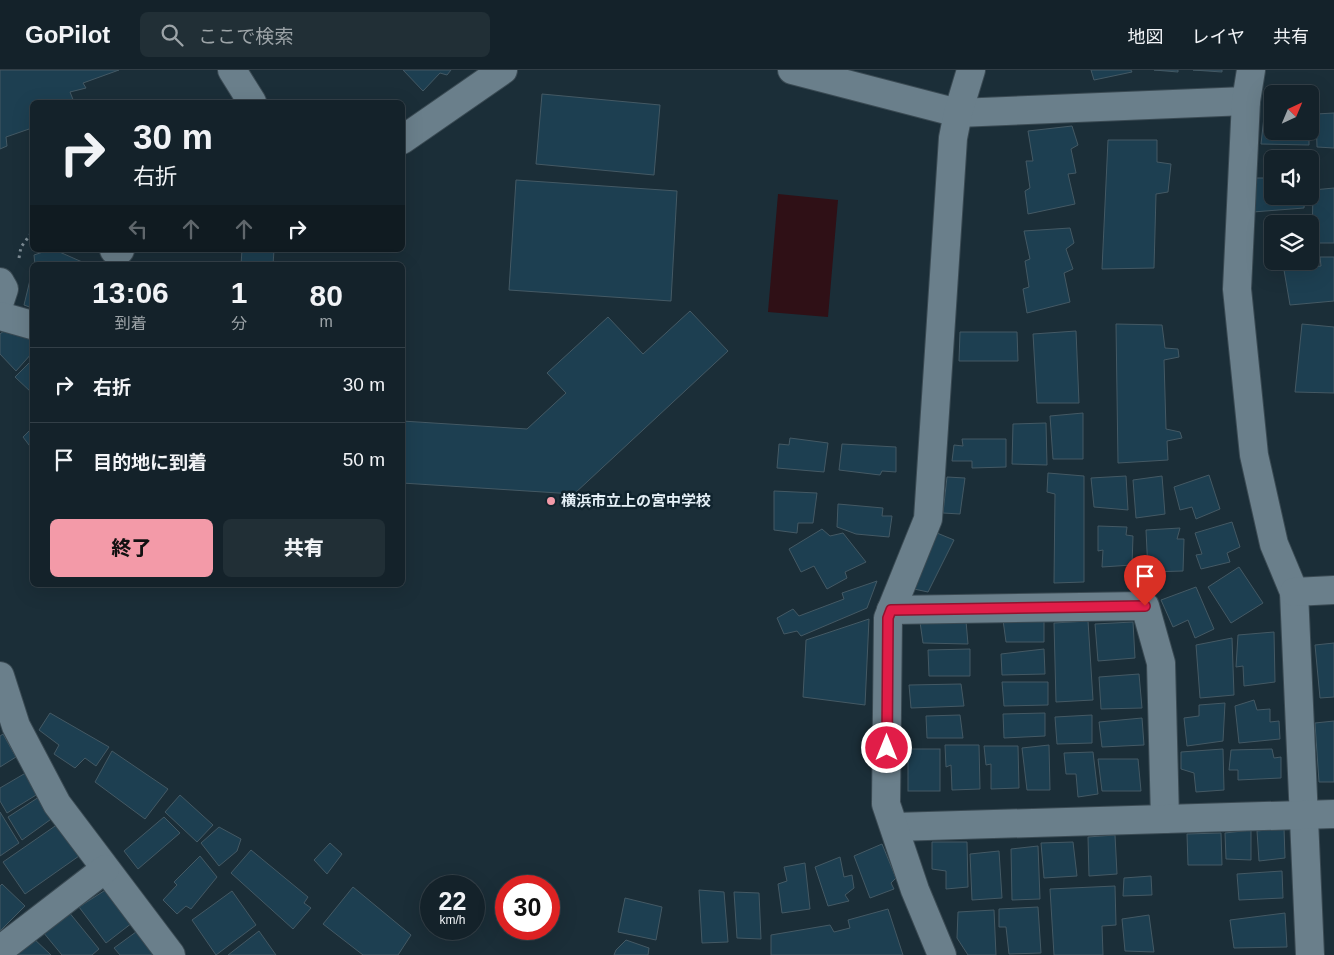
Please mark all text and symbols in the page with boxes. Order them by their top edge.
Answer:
search box [140,12,490,57]
text: GoPilot [25,21,110,48]
icon: search [158,21,186,49]
text: ここで検索 [198,26,293,47]
text: 地図 [1128,27,1164,47]
text: レイヤ [1192,27,1245,47]
text: 共有 [1273,27,1309,47]
north arrow [1264,85,1319,140]
map controls [1264,85,1319,270]
text: 30 m [133,117,213,156]
icon: right [50,120,115,185]
button: sound [1264,150,1319,205]
text: 右折 [133,164,177,189]
icon: left [124,215,152,243]
icon: ahead [177,215,205,243]
icon: ahead [230,215,258,243]
icon: right [283,215,311,243]
button: layers [1264,215,1319,270]
text: 13:06 [92,276,169,309]
text: 1 [231,276,248,309]
text: 80 [310,279,343,312]
text: m [320,313,333,330]
text: 到着 [114,315,146,332]
text: 分 [231,315,247,332]
icon: right [50,371,78,399]
text: 30 m [343,374,385,395]
text: 右折 [93,377,131,398]
icon: arrive [50,446,78,474]
text: 50 m [343,449,385,470]
text: 目的地に到着 [93,452,207,473]
place label: 横浜市立上の宮中学校 [561,492,711,509]
marker: 横浜市立上の宮中学校 [545,495,557,507]
button: 終了 [50,519,213,577]
button: 共有 [223,519,385,577]
pin [1124,555,1166,606]
icon: arrive [1131,562,1159,590]
position arrow [860,721,912,773]
speed limit sign: 30 [495,875,560,940]
text: 22 [439,887,466,915]
text: km/h [439,913,466,927]

